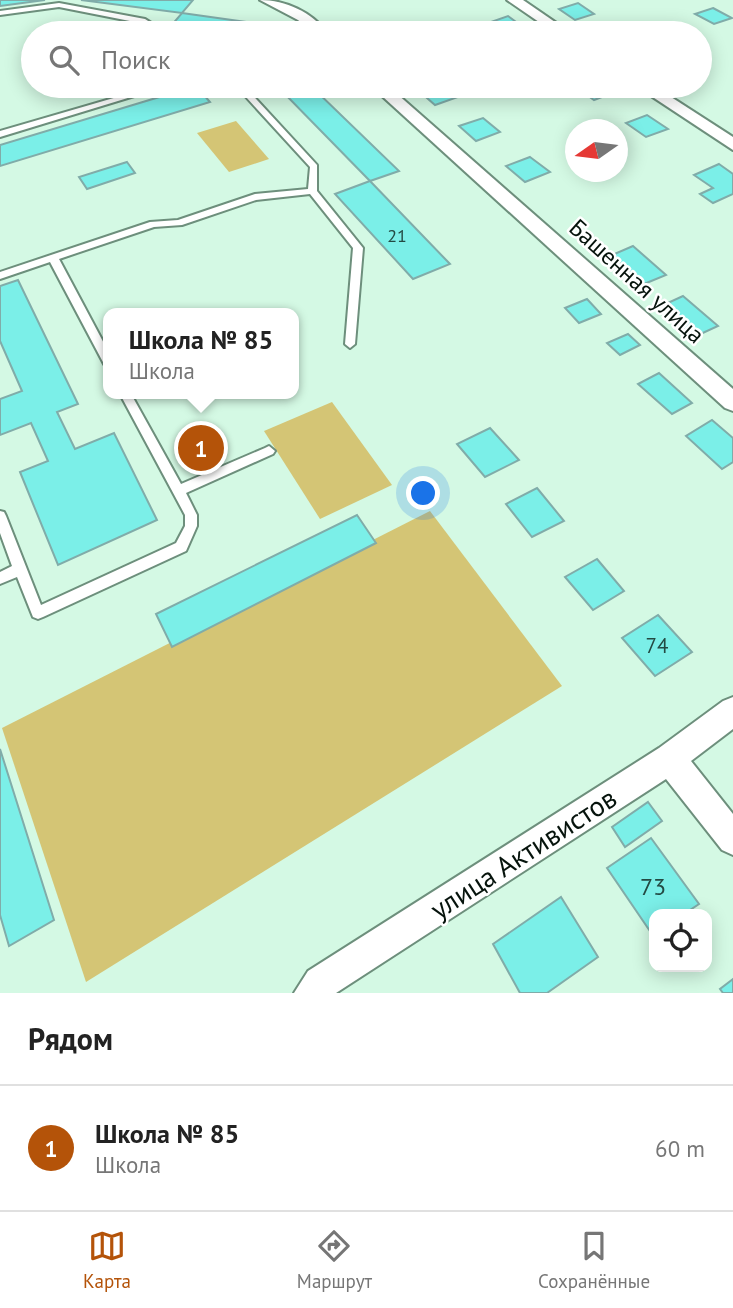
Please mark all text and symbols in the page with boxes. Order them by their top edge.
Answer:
search box [21,21,712,98]
icon: search [45,41,83,79]
text: Поиск [101,43,170,76]
north arrow [565,119,628,182]
street label: Башенная улица [563,212,711,350]
house number: 21 [387,224,407,247]
popup [103,308,299,399]
text: Школа № 85 [129,323,273,356]
text: Школа [129,356,195,385]
pin: 1 [178,422,224,474]
your location [406,476,440,510]
house number: 74 [646,632,668,659]
street label: улица Активистов [423,779,623,927]
house number: 73 [640,871,666,902]
map controls [649,909,712,972]
button: locate [649,909,712,972]
text: Рядом [28,1019,113,1058]
text: Школа № 85 [95,1117,239,1150]
text: 1 [44,1134,58,1163]
text: 60 m [655,1134,705,1163]
text: Школа [95,1150,161,1179]
tab: Карта [83,1227,131,1293]
tab: Маршрут [297,1227,372,1293]
tab: Сохранённые [538,1227,650,1293]

